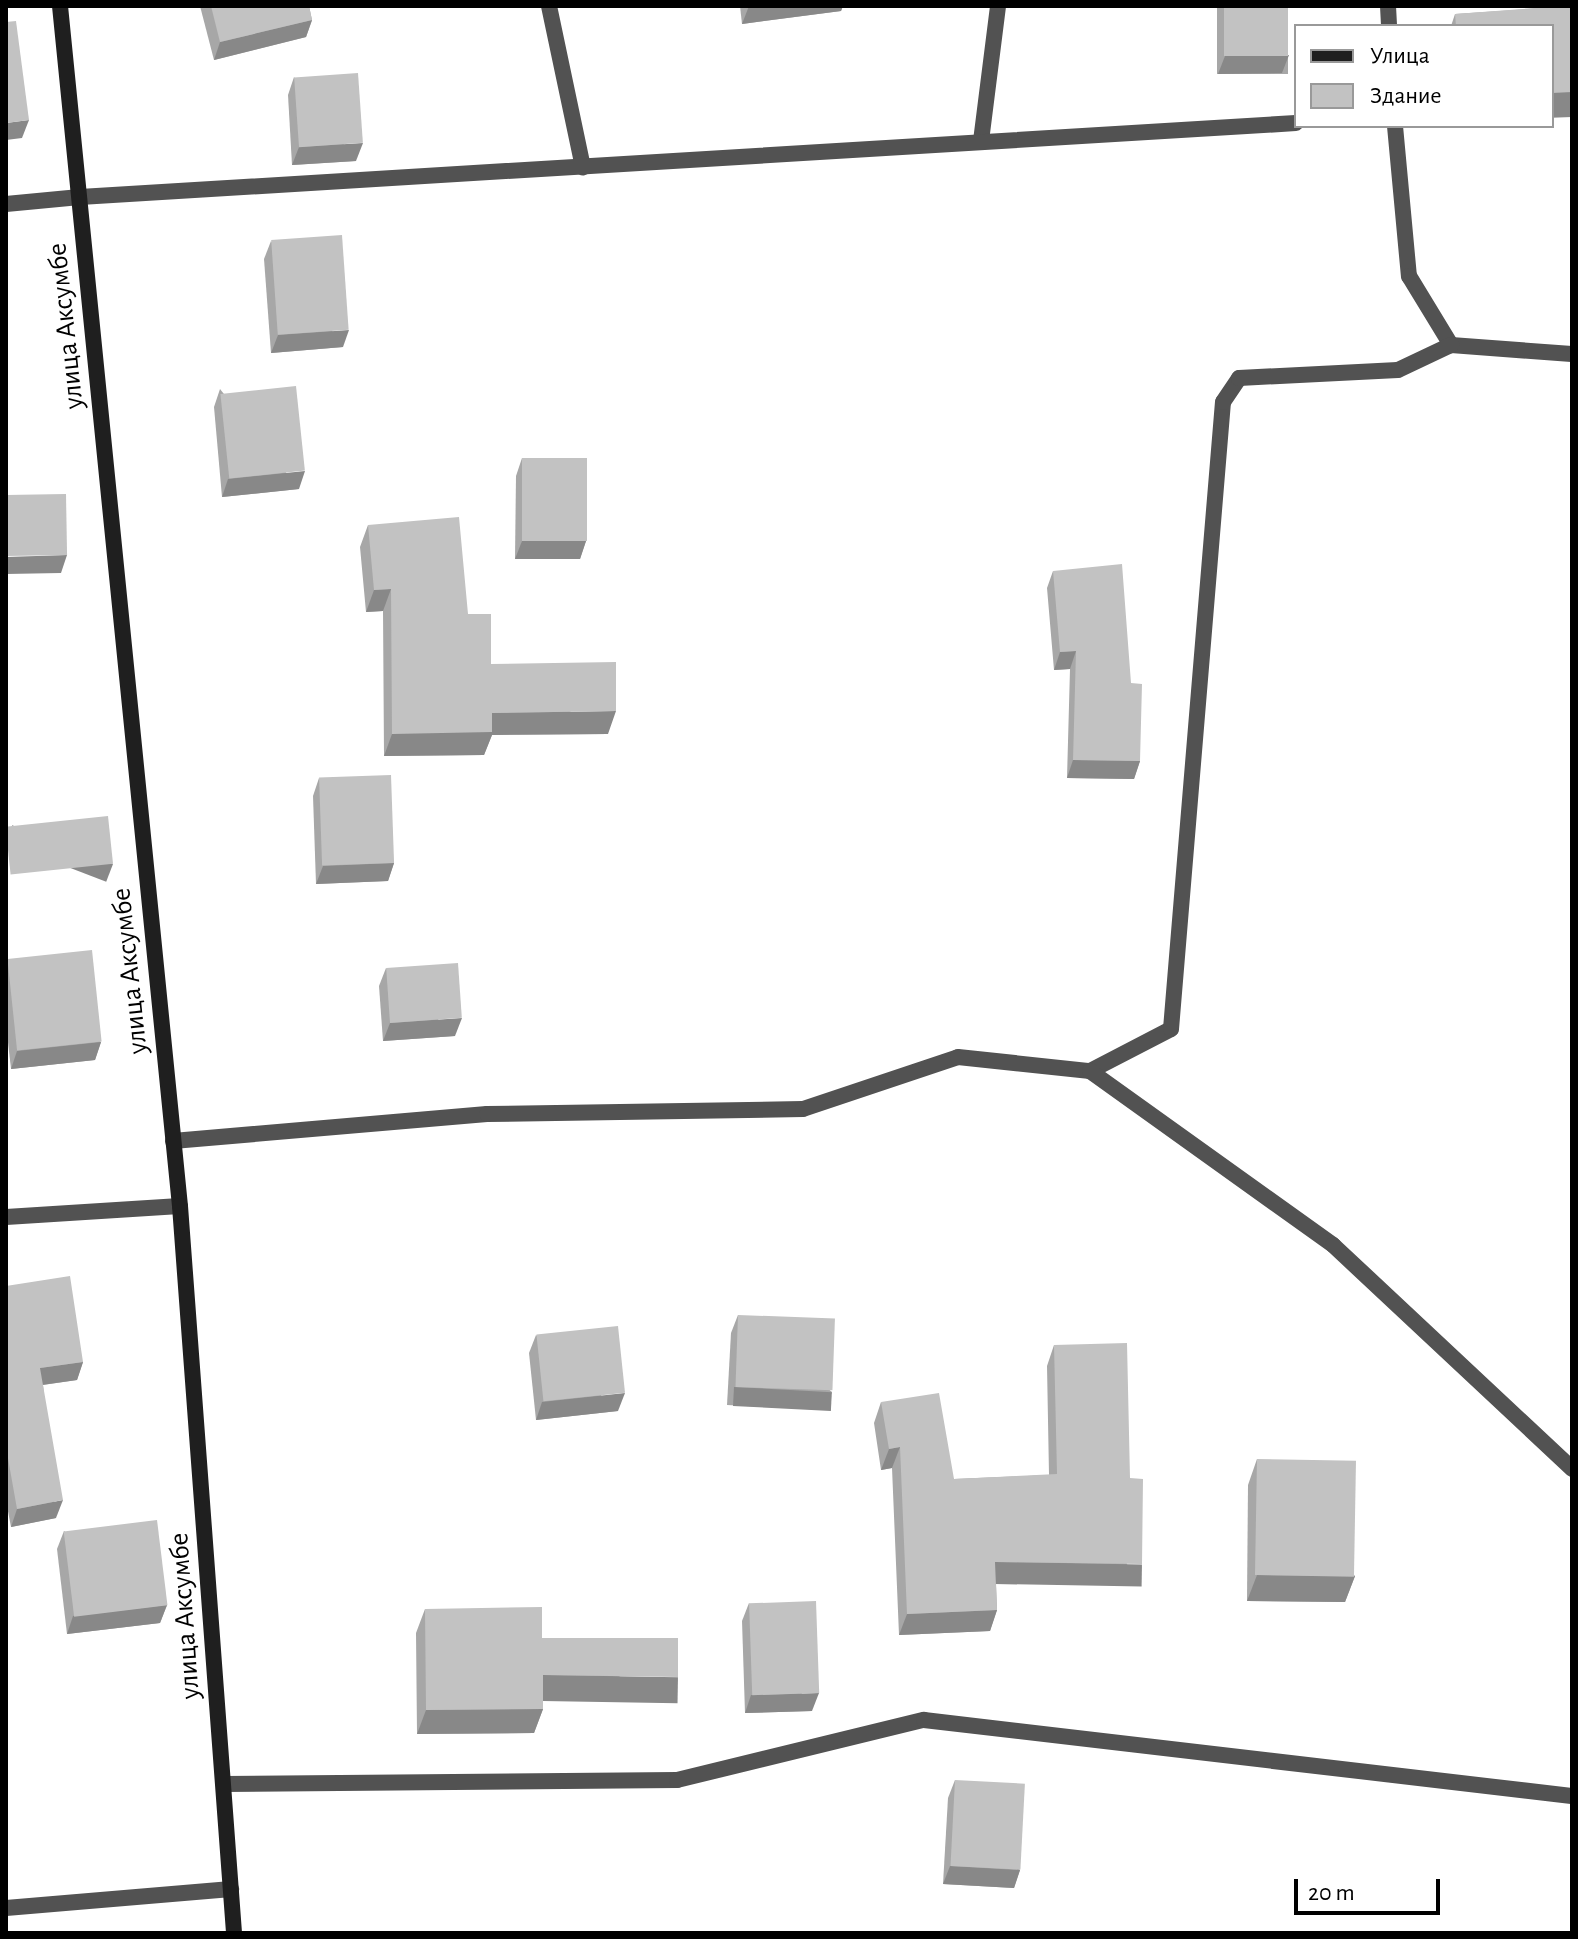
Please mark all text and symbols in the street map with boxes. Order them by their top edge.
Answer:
legend [1294,24,1554,128]
text: Улица [1370,44,1430,68]
text: Здание [1370,84,1441,108]
street label: улица Аксумбе [41,241,91,411]
street label: улица Аксумбе [105,886,155,1056]
street label: улица Аксумбе [162,1532,208,1700]
scale bar [1298,1863,1444,1913]
text: 20 m [1308,1881,1355,1905]

